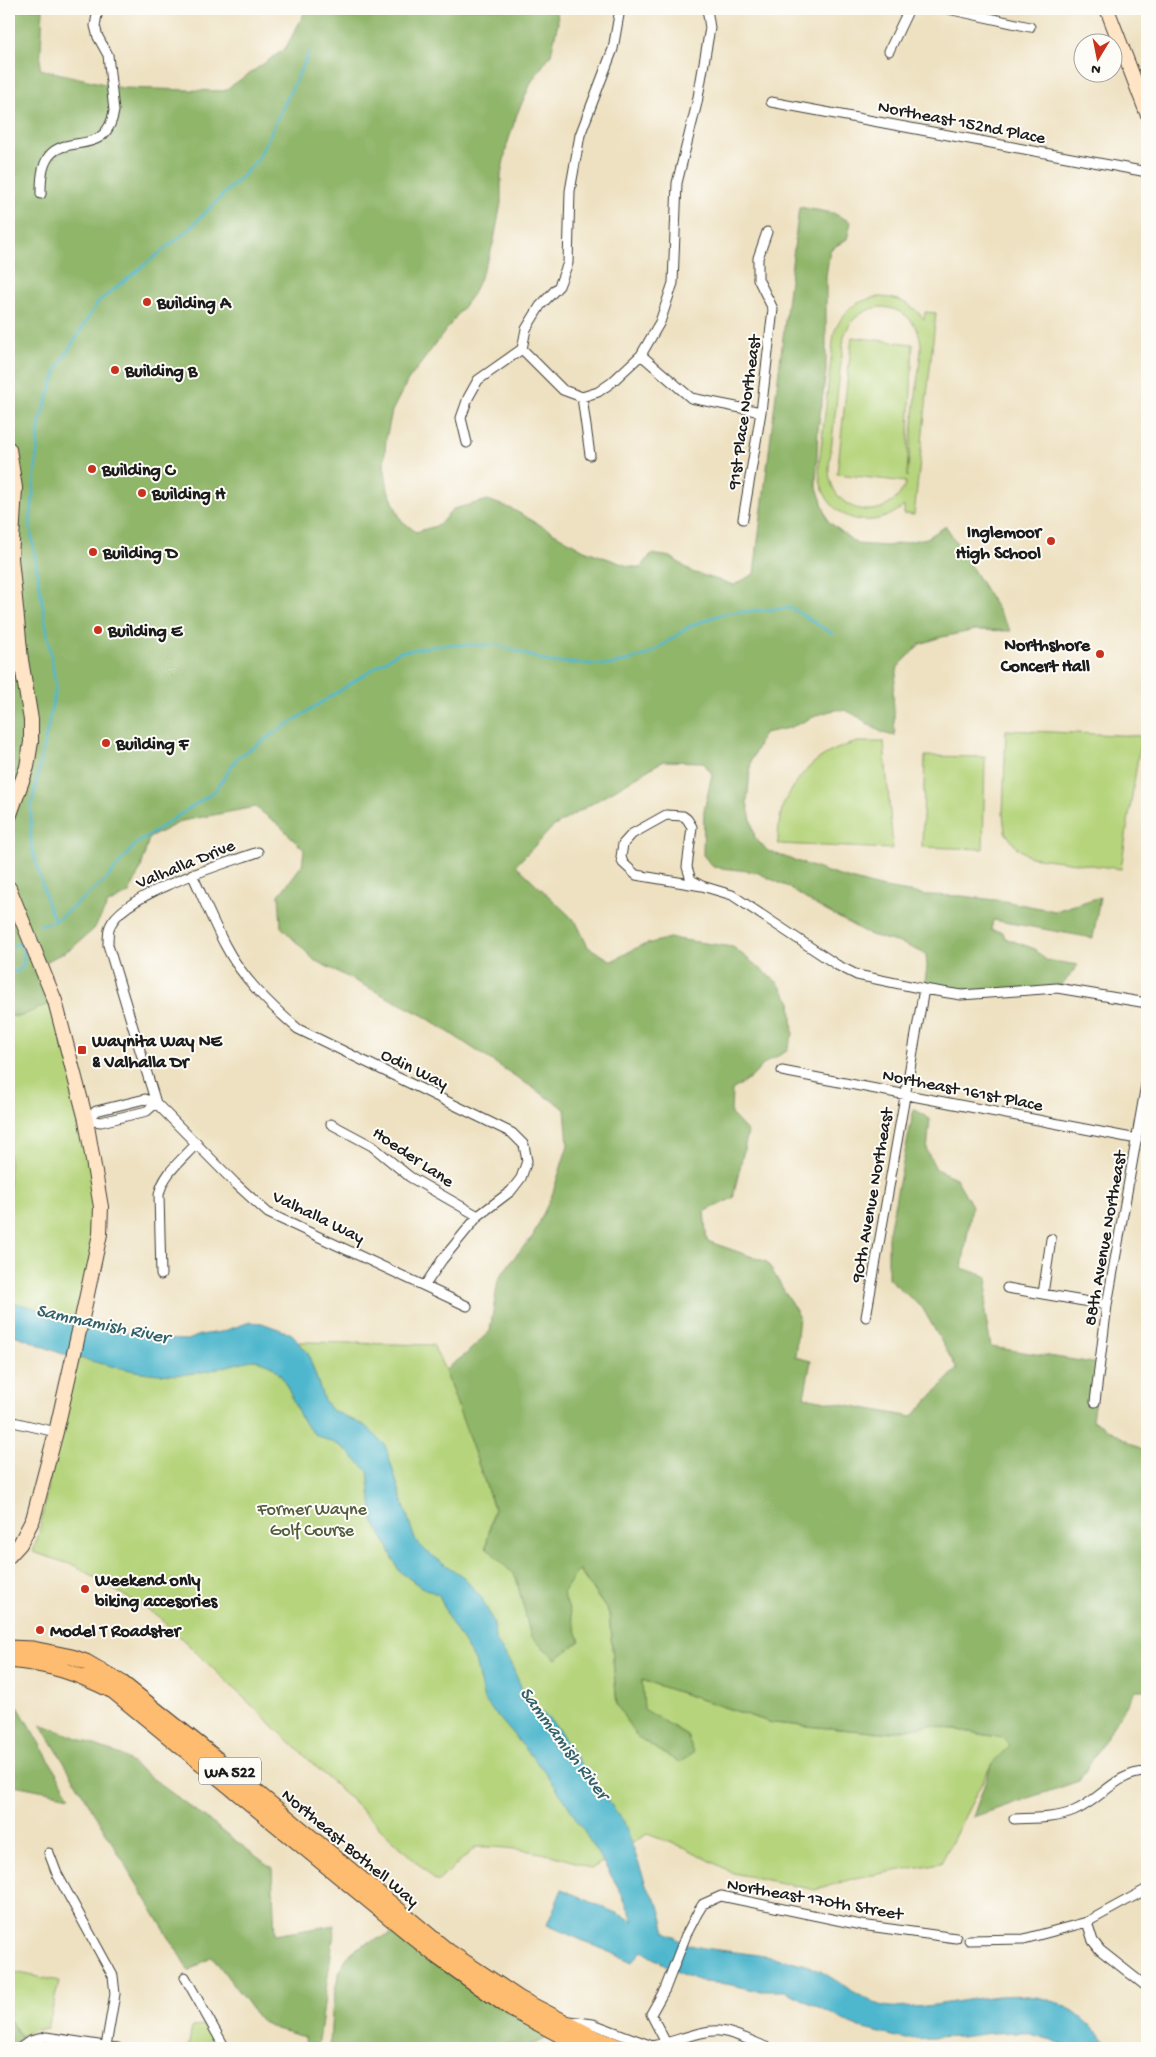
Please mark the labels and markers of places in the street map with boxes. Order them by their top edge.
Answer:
place label: Building A [156,294,232,315]
marker: Building A [141,296,153,308]
place label: Building B [124,362,198,383]
marker: Building B [109,364,121,376]
place label: Building C [101,461,177,482]
marker: Building C [86,463,98,475]
place label: Building H [151,485,226,506]
marker: Building H [136,487,148,499]
place label: Inglemoor High School [956,523,1044,565]
marker: Inglemoor High School [1045,535,1057,547]
place label: Building D [102,544,179,565]
marker: Building D [87,546,99,558]
place label: Building E [107,622,184,643]
marker: Building E [92,624,104,636]
place label: Northshore Concert Hall [1000,636,1091,678]
marker: Northshore Concert Hall [1094,648,1106,660]
place label: Building F [115,735,190,756]
marker: Building F [100,737,112,749]
place label: Waynita Way NE & Valhalla Dr [91,1032,223,1074]
marker: Waynita Way NE & Valhalla Dr [76,1044,88,1056]
place label: Weekend only biking accesories [94,1571,218,1613]
marker: Weekend only biking accesories [79,1583,91,1595]
place label: Model T Roadster [50,1622,183,1643]
marker: Model T Roadster [34,1624,46,1636]

